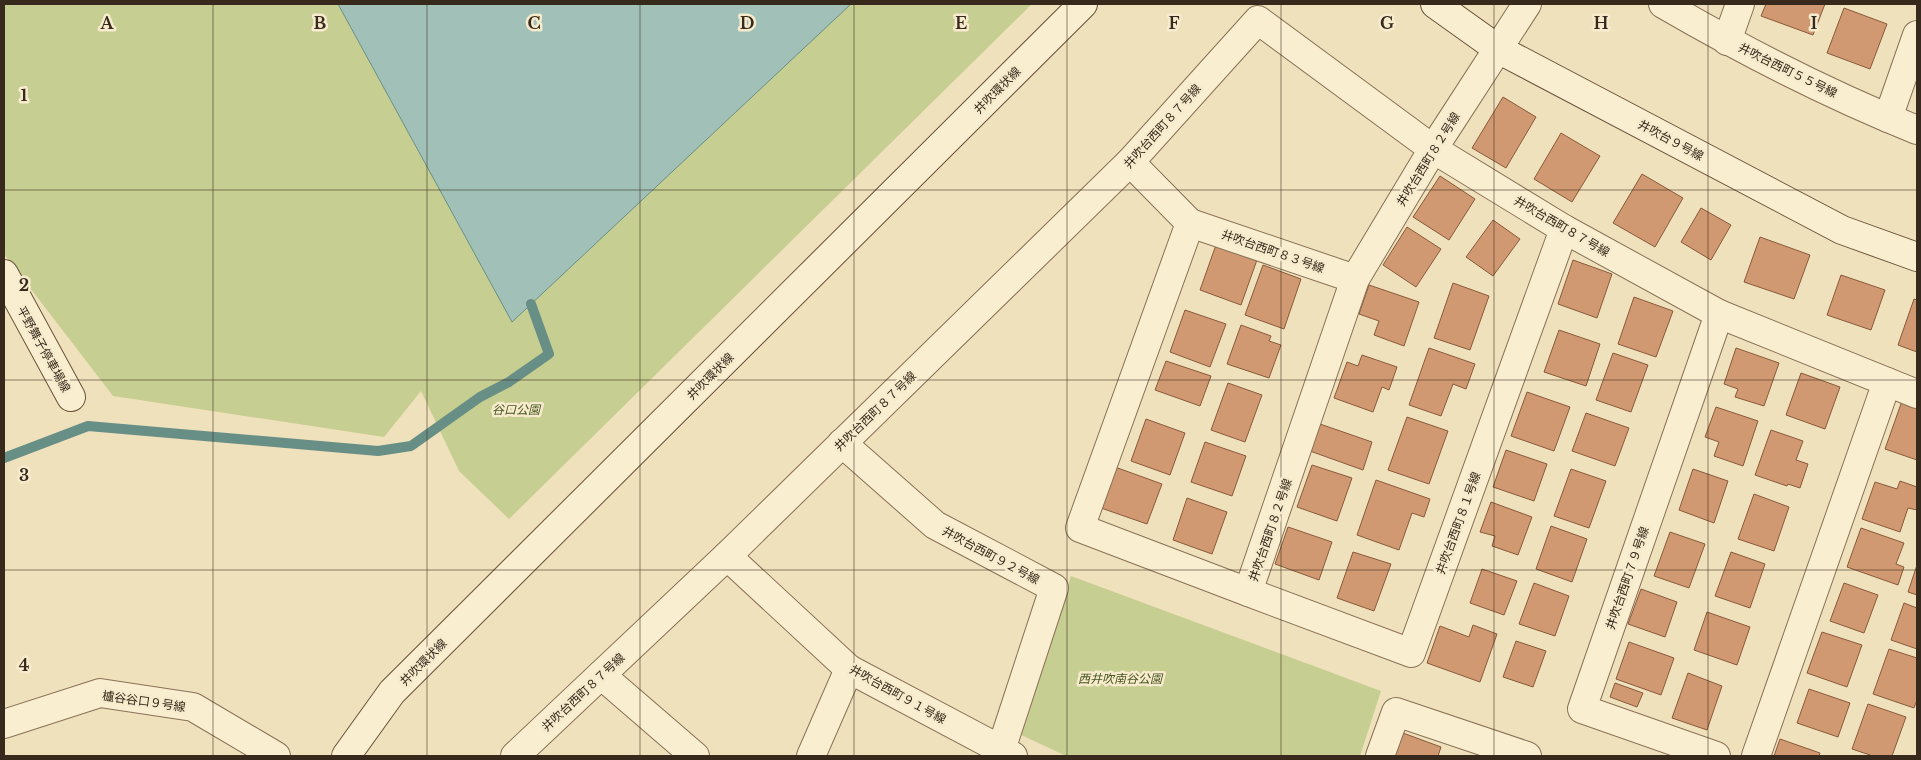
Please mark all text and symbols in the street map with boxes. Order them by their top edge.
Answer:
text: A [100,13,115,33]
text: B [314,13,327,33]
text: C [527,13,541,33]
text: D [740,13,754,33]
text: E [955,13,967,33]
text: F [1168,13,1180,33]
text: G [1380,13,1394,33]
text: H [1593,13,1609,33]
text: I [1811,13,1818,33]
street label: 井吹台西町５５号線 [1736,40,1840,100]
street label: 井吹環状線 [970,63,1024,117]
street label: 井吹台西町８７号線 [1120,81,1204,171]
text: 1 [21,85,28,105]
street label: 井吹台西町８２号線 [1393,109,1463,209]
street label: 井吹台９号線 [1636,116,1706,164]
street label: 井吹台西町８７号線 [1511,193,1613,259]
street label: 井吹台西町８３号線 [1219,226,1327,276]
text: 2 [19,275,29,295]
street label: 平野舞子停車場線 [14,303,74,395]
street label: 井吹環状線 [683,349,737,403]
street label: 井吹台西町８７号線 [831,368,919,454]
park label: 谷口公園 [492,402,542,417]
text: 3 [19,465,29,485]
street label: 井吹台西町８１号線 [1432,470,1484,576]
street label: 井吹台西町８２号線 [1245,476,1295,584]
street label: 井吹台西町９２号線 [940,523,1042,587]
street label: 井吹台西町７９号線 [1602,524,1652,632]
street label: 井吹環状線 [396,635,450,689]
street label: 井吹台西町８７号線 [538,650,628,734]
text: 4 [19,655,29,675]
street label: 井吹台西町９１号線 [847,661,949,727]
park label: 西井吹南谷公園 [1078,671,1164,686]
street label: 櫨谷谷口９号線 [101,688,187,714]

